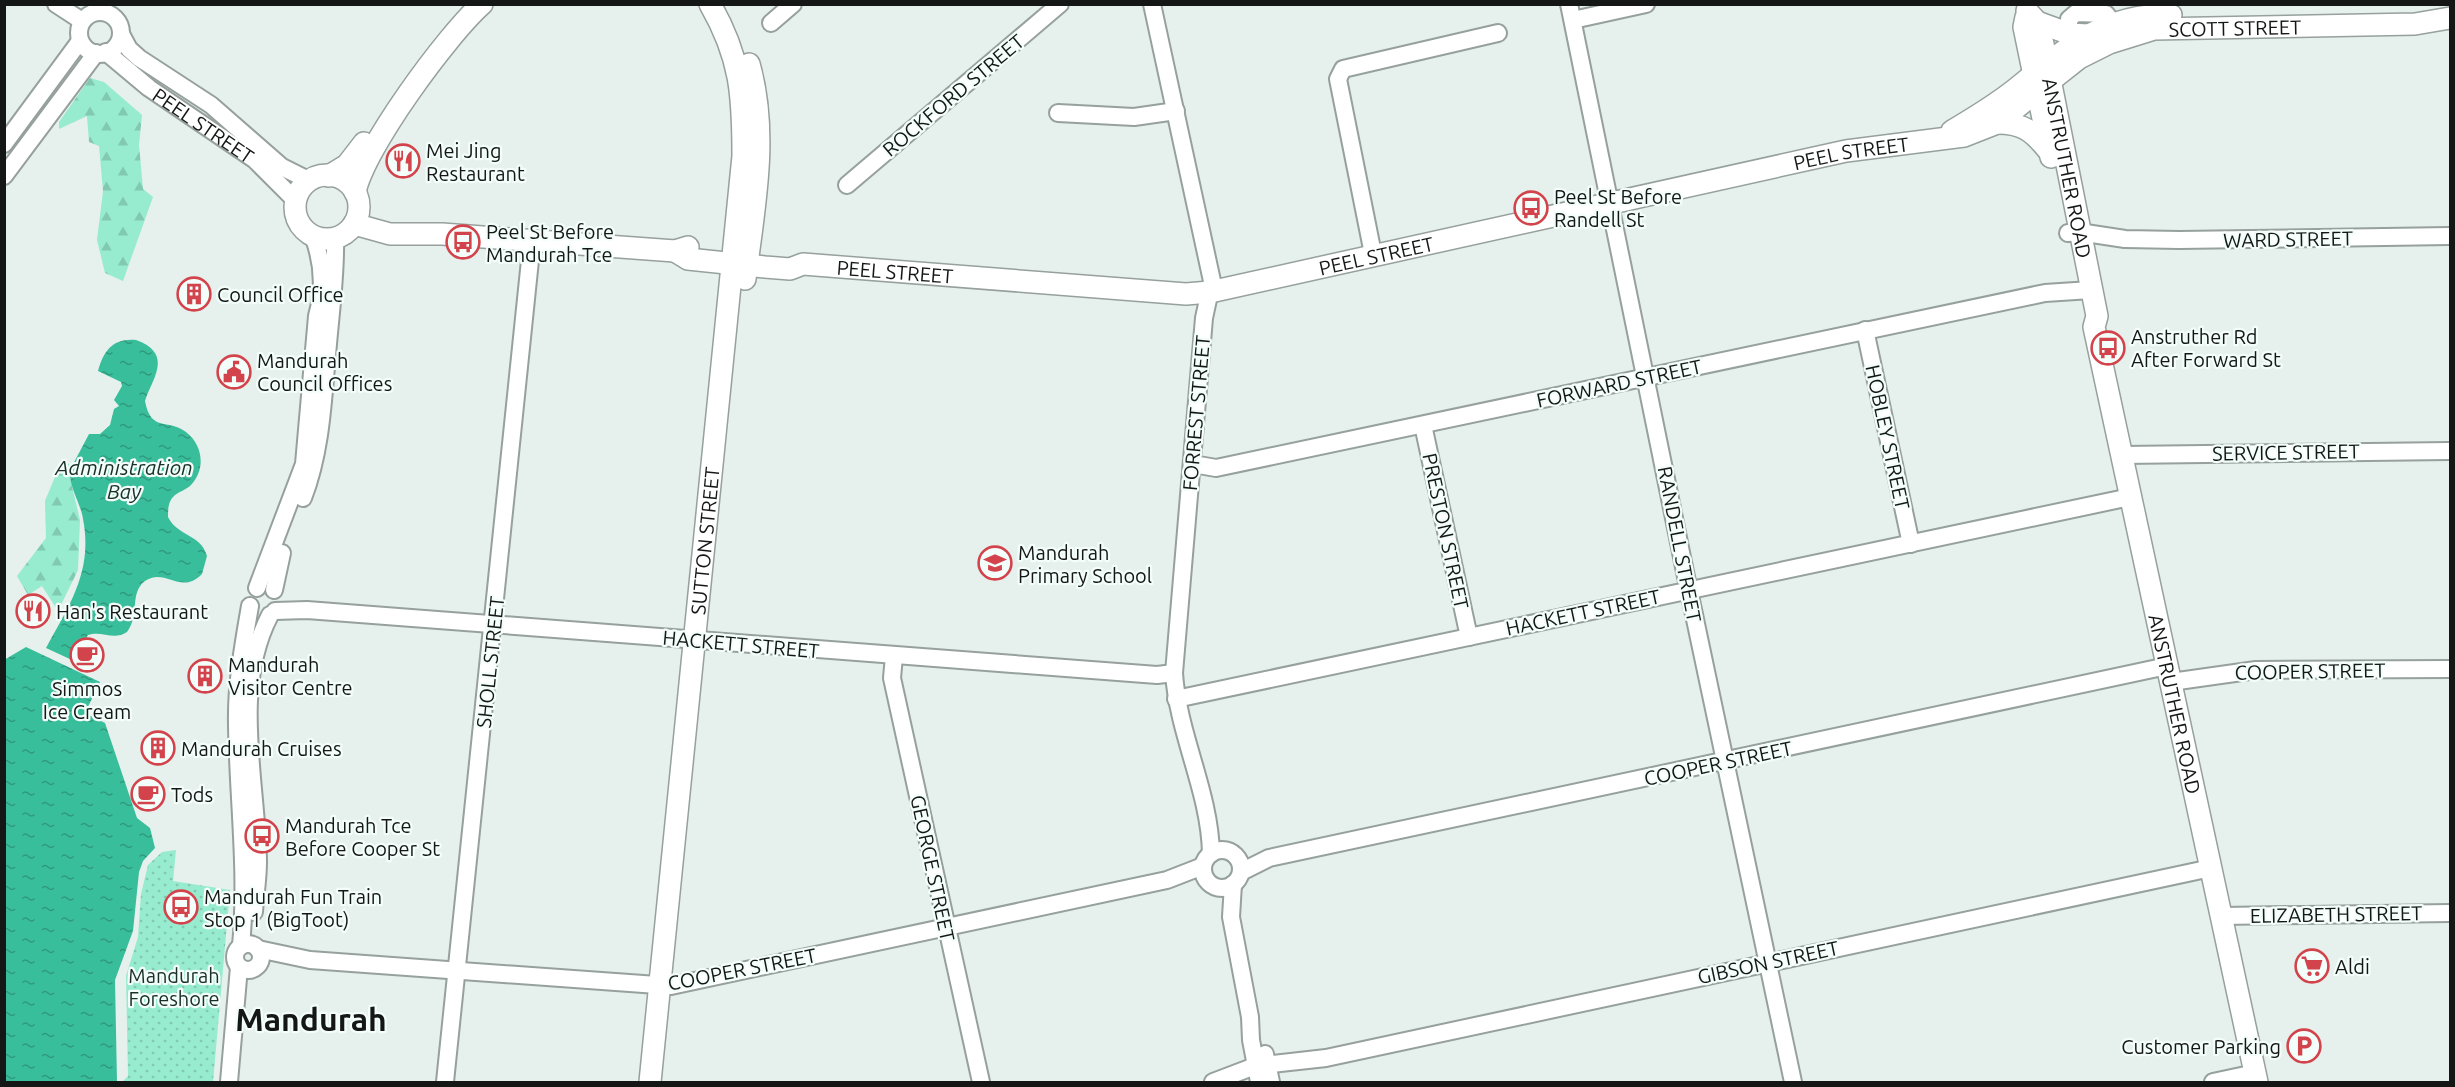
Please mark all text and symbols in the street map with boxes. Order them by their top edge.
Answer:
street label: SCOTT STREET [2168,15,2301,40]
street label: ROCKFORD STREET [878,29,1028,161]
street label: ANSTRUTHER ROAD [2038,76,2097,260]
street label: PEEL STREET [149,83,258,167]
street label: PEEL STREET [1791,132,1910,174]
place label: Mei Jing Restaurant [426,139,525,185]
restaurant icon: Mei Jing Restaurant [385,143,421,179]
place label: Peel St Before Randell St [1554,185,1682,231]
bus stop icon: Peel St Before Randell St [1513,190,1549,226]
place label: Peel St Before Mandurah Tce [486,220,614,266]
bus stop icon: Peel St Before Mandurah Tce [445,224,481,260]
street label: WARD STREET [2223,226,2353,252]
street label: PEEL STREET [1316,231,1436,279]
street label: PEEL STREET [836,255,954,287]
building icon: Council Office [176,276,212,312]
place label: Council Office [217,283,344,306]
place label: Anstruther Rd After Forward St [2131,325,2281,371]
bus stop icon: Anstruther Rd After Forward St [2090,330,2126,366]
street label: FORREST STREET [1178,334,1214,492]
place label: Mandurah Council Offices [257,349,392,395]
public building icon: Mandurah Council Offices [216,354,252,390]
street label: FORWARD STREET [1534,354,1704,412]
street label: HOBLEY STREET [1861,363,1915,511]
street label: SERVICE STREET [2212,439,2360,465]
street label: PRESTON STREET [1418,451,1474,611]
water label: Administration Bay [54,455,193,503]
street label: RANDELL STREET [1654,464,1706,624]
street label: SUTTON STREET [685,466,723,616]
place label: Mandurah Primary School [1018,541,1152,587]
school or university icon: Mandurah Primary School [977,545,1013,581]
street label: HACKETT STREET [1504,584,1662,640]
restaurant icon: Han's Restaurant [15,593,51,629]
street label: SHOLL STREET [472,595,508,729]
place label: Han's Restaurant [56,600,208,623]
street label: ANSTRUTHER ROAD [2145,612,2206,796]
street label: HACKETT STREET [662,626,820,662]
cafe icon: Simmos Ice Cream [69,637,105,673]
place label: Mandurah Visitor Centre [228,653,353,699]
building icon: Mandurah Visitor Centre [187,658,223,694]
street label: COOPER STREET [2234,658,2386,684]
place label: Simmos Ice Cream [43,677,131,723]
building icon: Mandurah Cruises [140,730,176,766]
street label: COOPER STREET [1642,736,1794,790]
place label: Mandurah Cruises [181,737,342,760]
cafe icon: Tods [130,776,166,812]
place label: Tods [171,783,213,806]
street label: GEORGE STREET [906,793,960,943]
place label: Mandurah Tce Before Cooper St [285,814,440,860]
bus stop icon: Mandurah Tce Before Cooper St [244,818,280,854]
place label: Mandurah Fun Train Stop 1 (BigToot) [204,885,382,931]
bus stop icon: Mandurah Fun Train Stop 1 (BigToot) [163,889,199,925]
street label: ELIZABETH STREET [2250,901,2422,927]
street label: GIBSON STREET [1695,936,1841,988]
street label: COOPER STREET [666,943,818,995]
supermarket icon: Aldi [2294,948,2330,984]
place label: Aldi [2335,955,2370,978]
park label: Mandurah Foreshore [128,964,220,1010]
district label: Mandurah [235,1001,387,1037]
parking icon: Customer Parking [2286,1028,2322,1064]
place label: Customer Parking [2121,1035,2281,1058]

